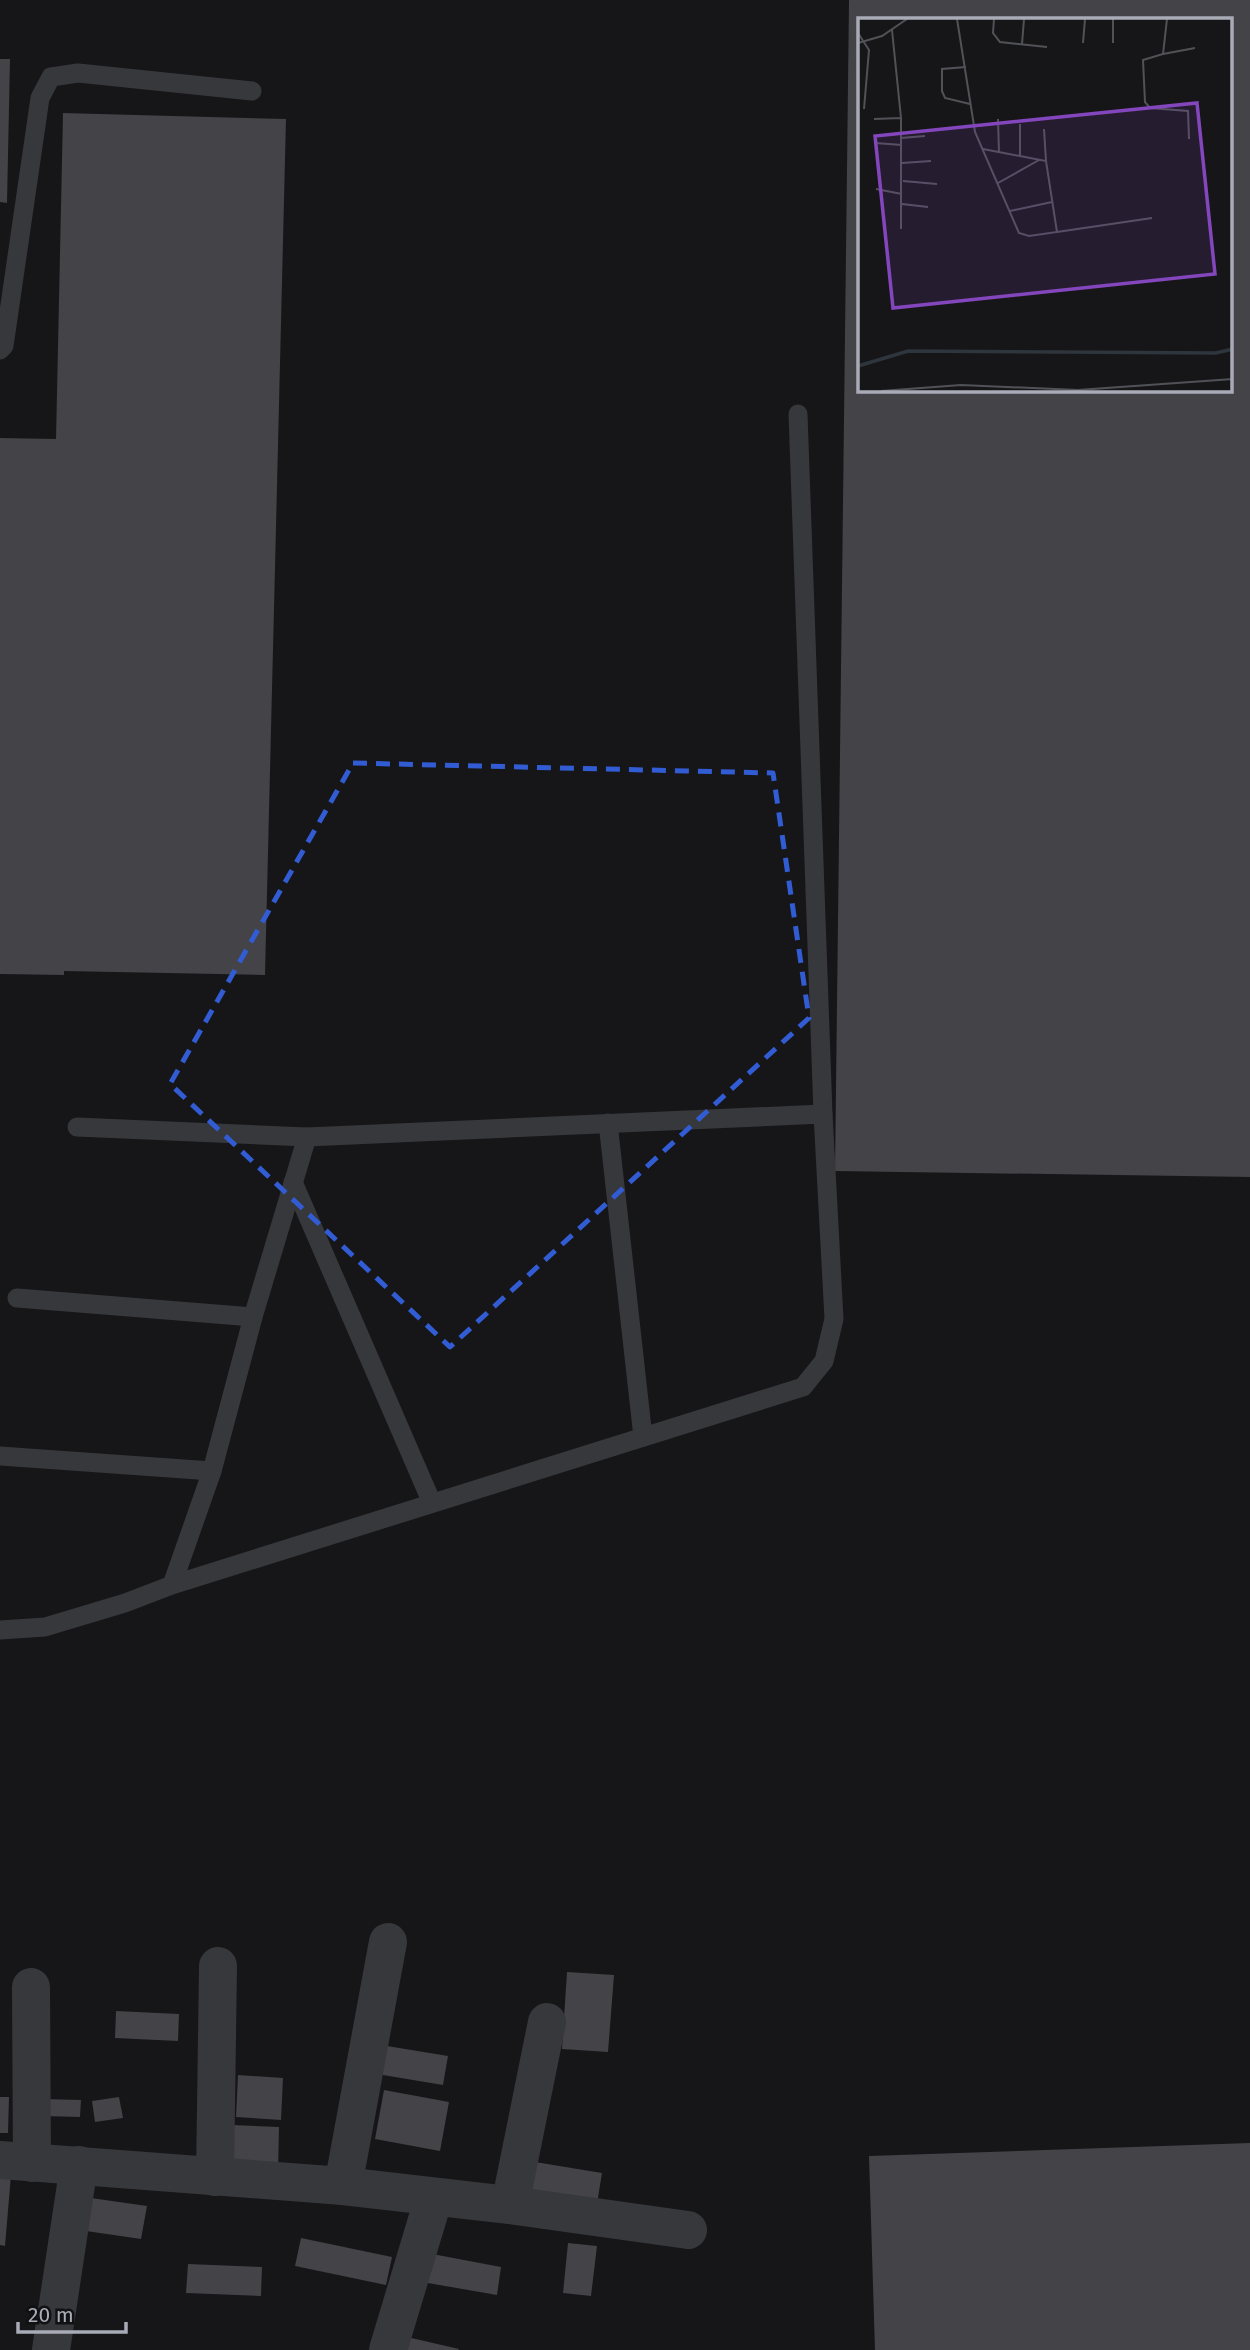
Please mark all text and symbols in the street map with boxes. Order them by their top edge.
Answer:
inset map [858,18,1232,392]
scale bar [18,2290,126,2334]
text: 20 m [28,2302,74,2328]

